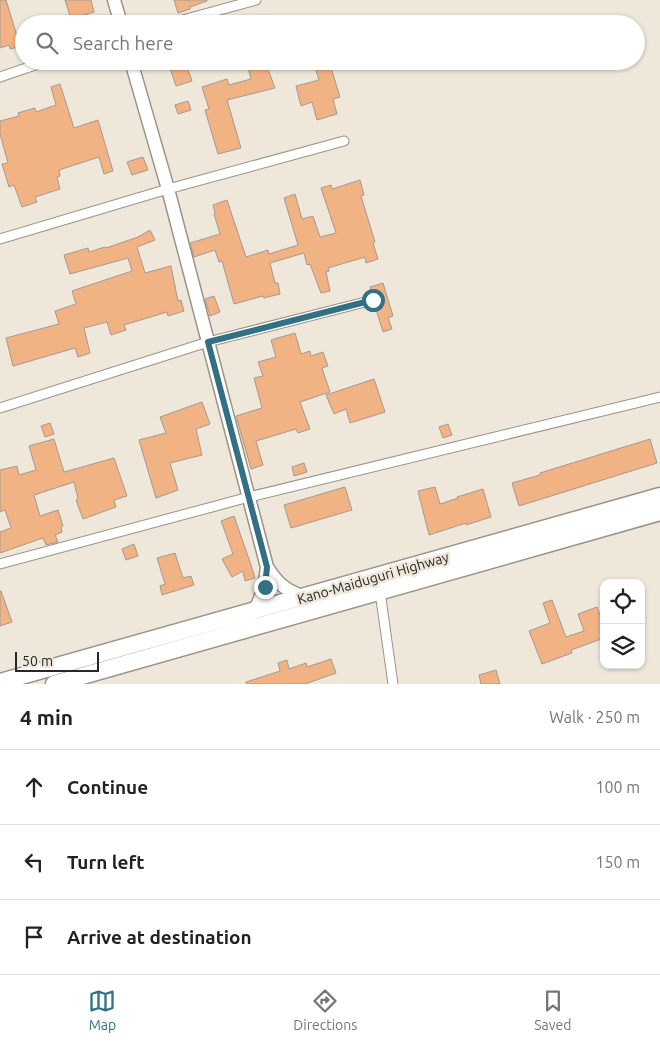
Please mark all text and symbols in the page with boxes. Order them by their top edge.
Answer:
search box [15,15,645,70]
icon: search [33,29,61,57]
text: Search here [73,32,173,54]
route start [362,289,385,312]
street label: Kano-Maiduguri Highway [295,549,451,607]
route end [254,576,277,599]
map controls [600,579,645,669]
button: locate [600,579,645,624]
button: layers [600,624,645,669]
scale bar [15,649,99,672]
text: 50 m [22,653,53,669]
text: 4 min [20,705,73,729]
text: Walk · 250 m [549,708,640,726]
icon: ahead [20,773,48,801]
text: Continue [67,776,148,798]
text: 100 m [595,778,640,796]
icon: left [20,848,48,876]
text: Turn left [67,851,145,873]
text: 150 m [595,853,640,871]
icon: arrive [20,923,48,951]
text: Arrive at destination [67,926,252,948]
tab: Map [88,987,116,1033]
tab: Directions [293,987,357,1033]
tab: Saved [534,987,572,1033]

